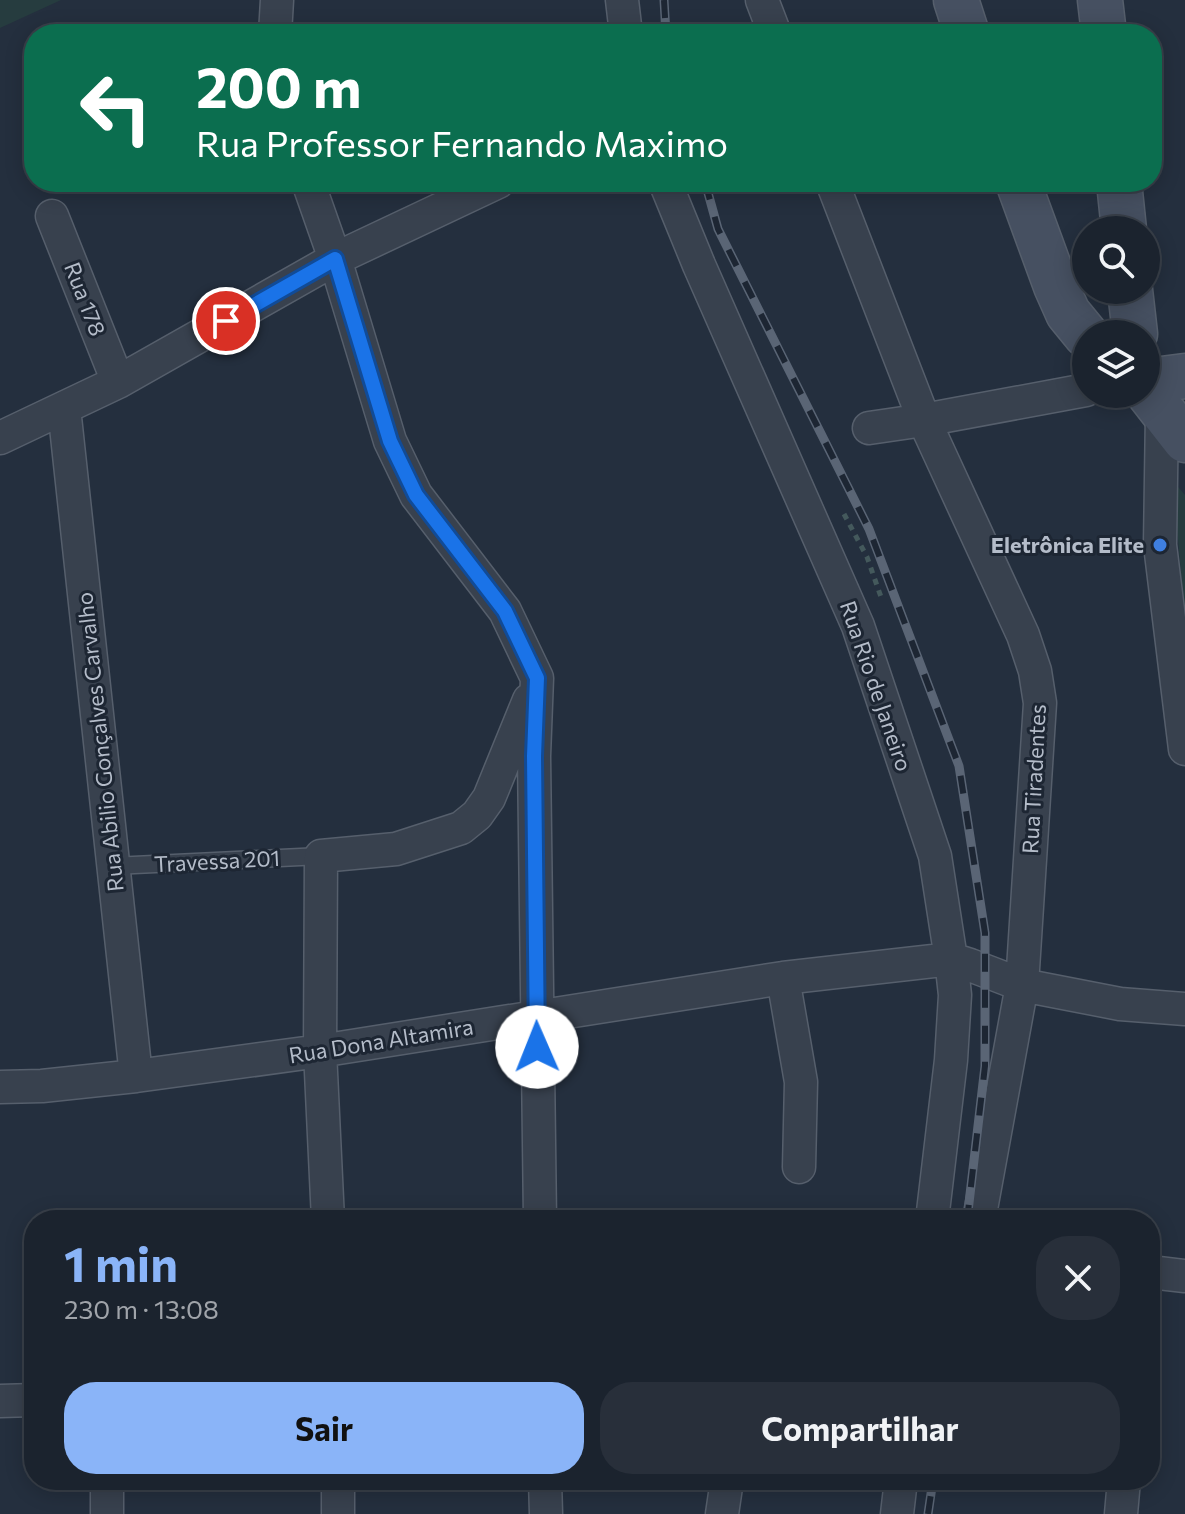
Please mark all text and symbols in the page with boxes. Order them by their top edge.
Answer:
text: 200 m [196,51,362,120]
icon: left [64,56,168,160]
text: Rua Professor Fernando Maximo [196,120,728,164]
map controls [1072,216,1160,408]
button: search [1072,216,1160,304]
street label: Rua 178 [59,258,112,340]
pin [192,287,260,355]
icon: arrive [204,299,248,343]
button: layers [1072,320,1160,408]
place label: Eletrônica Elite [991,531,1144,558]
marker: Eletrônica Elite [1151,536,1169,554]
street label: Rua Abilio Gonçalves Carvalho [70,591,129,893]
street label: Rua Rio de Janeiro [835,597,918,774]
street label: Rua Tiradentes [1016,703,1051,855]
street label: Travessa 201 [153,844,281,877]
position arrow [495,1005,579,1089]
street label: Rua Dona Altamira [287,1013,475,1068]
text: 1 min [64,1233,178,1292]
button: close [1036,1236,1120,1320]
text: 230 m · 13:08 [64,1293,219,1324]
button: Sair [64,1382,584,1474]
button: Compartilhar [600,1382,1120,1474]

